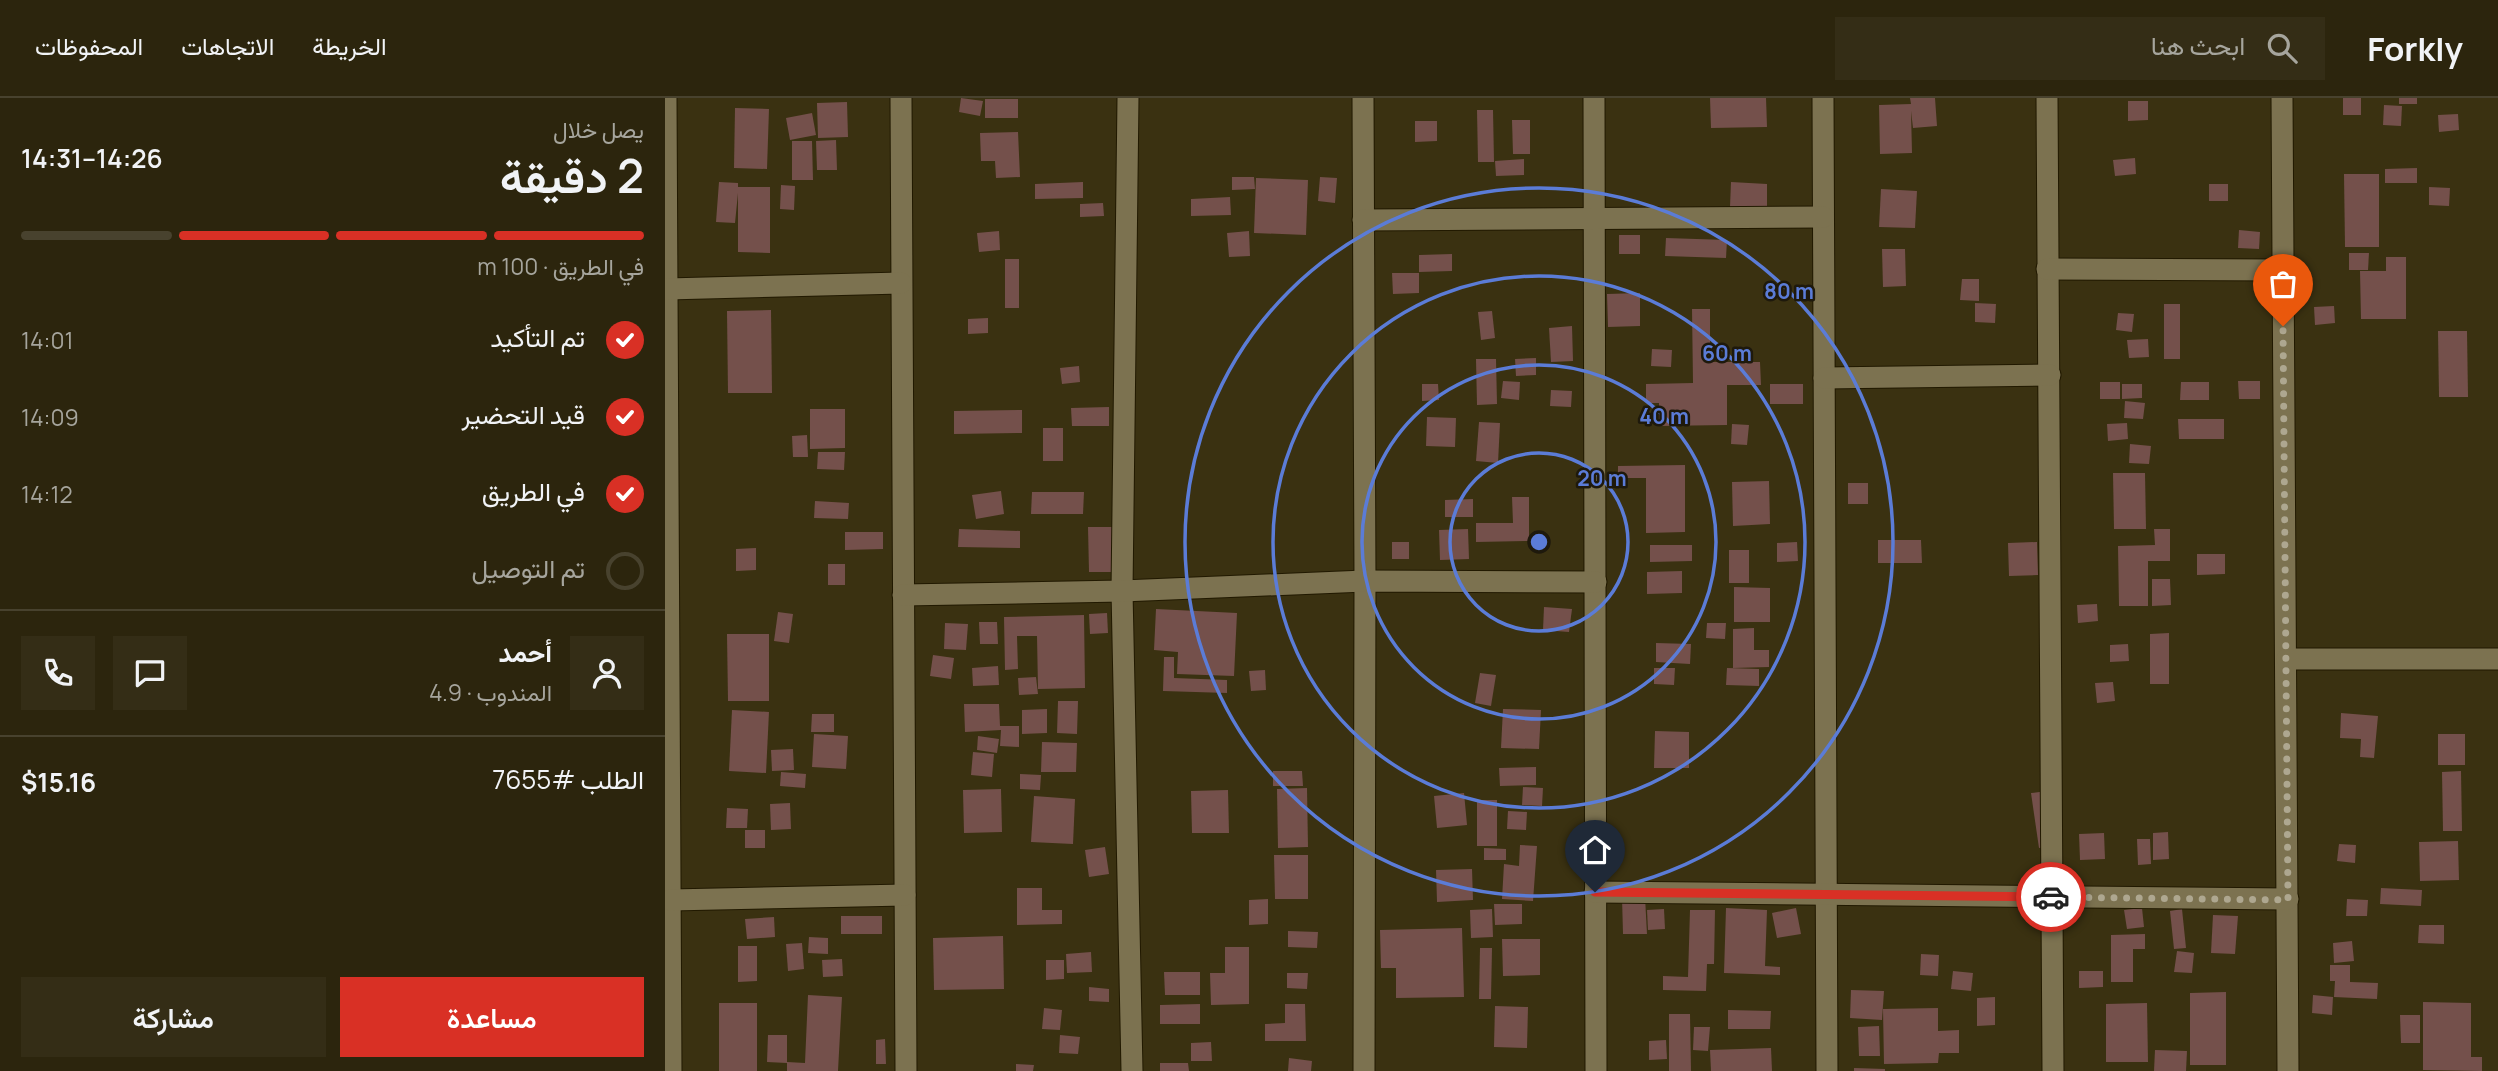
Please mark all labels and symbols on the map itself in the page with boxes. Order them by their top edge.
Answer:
pin [2253,254,2313,326]
text: 80 m [1764,277,1814,305]
text: 60 m [1702,339,1752,367]
text: 40 m [1639,402,1689,430]
text: 20 m [1577,464,1627,492]
centre of rings [1527,530,1551,554]
pin [1565,820,1625,892]
courier [2016,862,2086,932]

